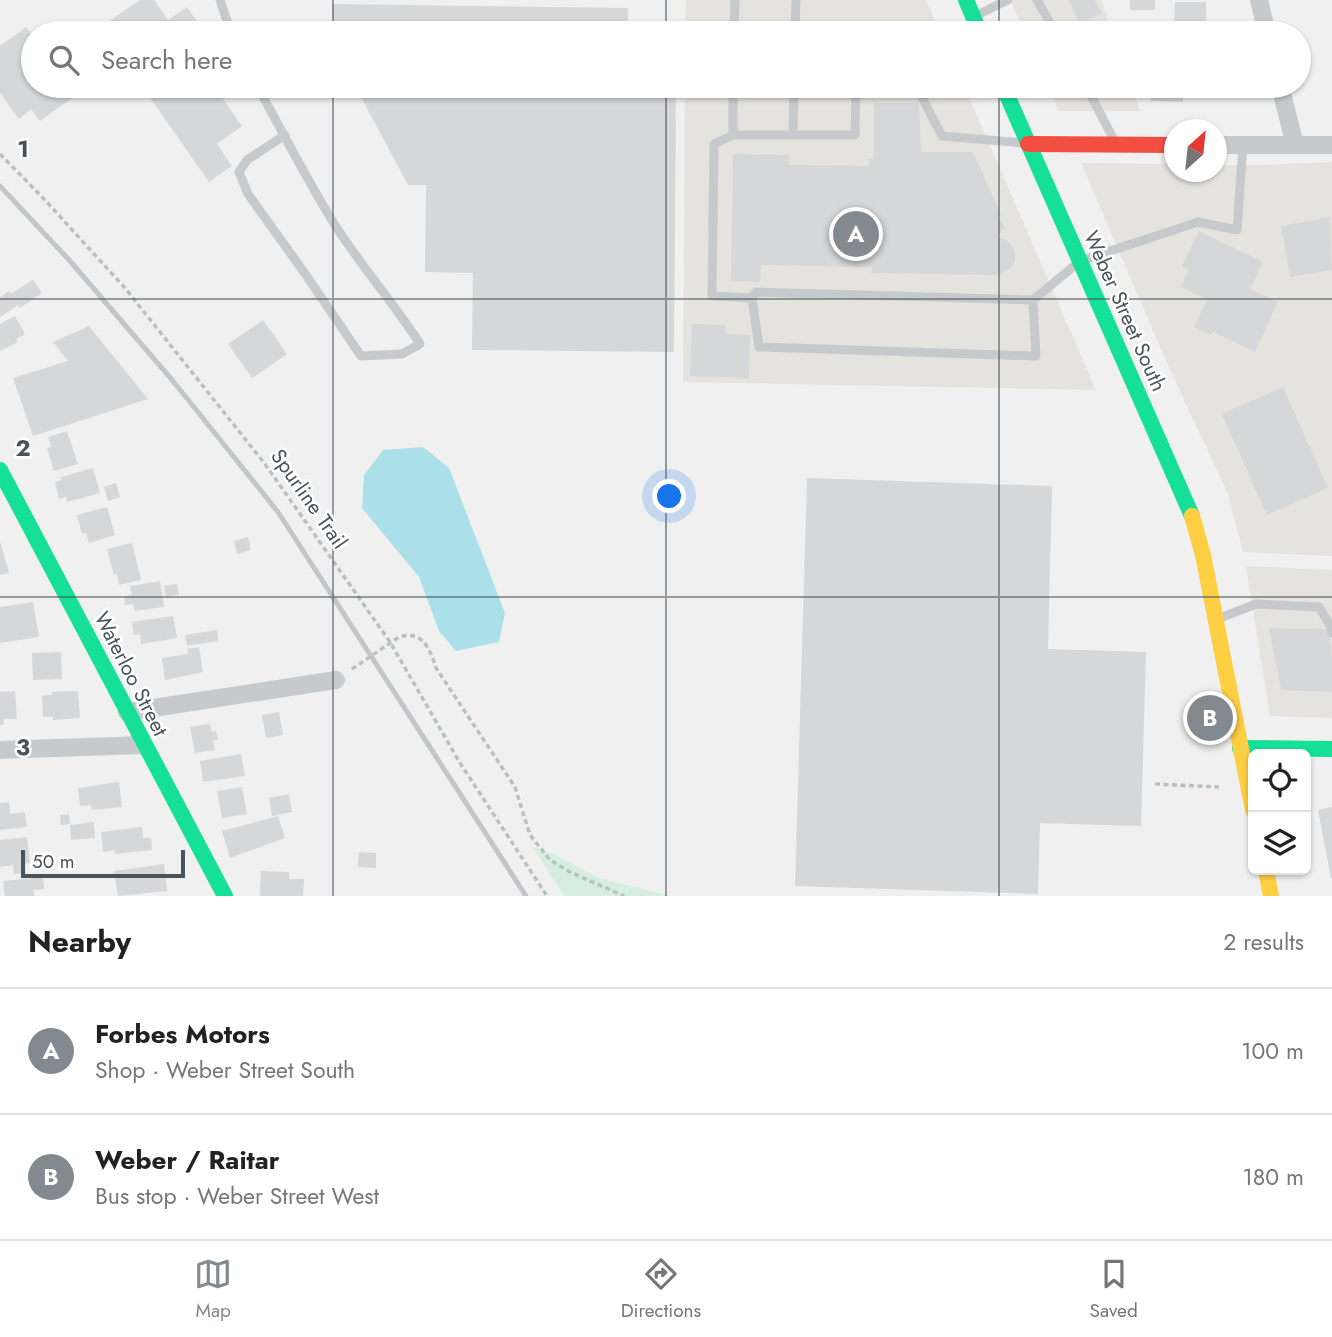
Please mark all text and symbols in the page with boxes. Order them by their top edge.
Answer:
search box [21,21,1311,98]
icon: search [45,41,83,79]
text: Search here [101,41,233,79]
north arrow [1164,119,1227,182]
text: 1 [17,132,29,166]
pin: A [833,208,879,260]
street label: Weber Street South [1076,226,1174,396]
text: 2 [15,431,31,465]
street label: Spurline Trail [263,443,355,555]
your location [652,479,686,513]
street label: Waterloo Street [87,607,175,741]
pin: B [1187,692,1233,744]
text: 3 [16,730,30,764]
map controls [1248,749,1311,875]
button: locate [1248,749,1311,812]
button: layers [1248,812,1311,875]
scale bar [21,847,186,879]
text: 50 m [32,848,75,875]
text: Nearby [28,920,131,963]
text: 2 results [1223,925,1304,959]
text: Forbes Motors [95,1015,270,1053]
text: A [43,1034,59,1068]
text: 100 m [1241,1034,1304,1068]
text: Shop · Weber Street South [95,1053,355,1087]
text: Weber / Raitar [95,1141,280,1179]
text: B [43,1160,59,1194]
text: 180 m [1242,1160,1304,1194]
text: Bus stop · Weber Street West [95,1179,379,1213]
tab: Map [194,1255,232,1324]
tab: Directions [621,1255,701,1324]
tab: Saved [1090,1255,1138,1324]

